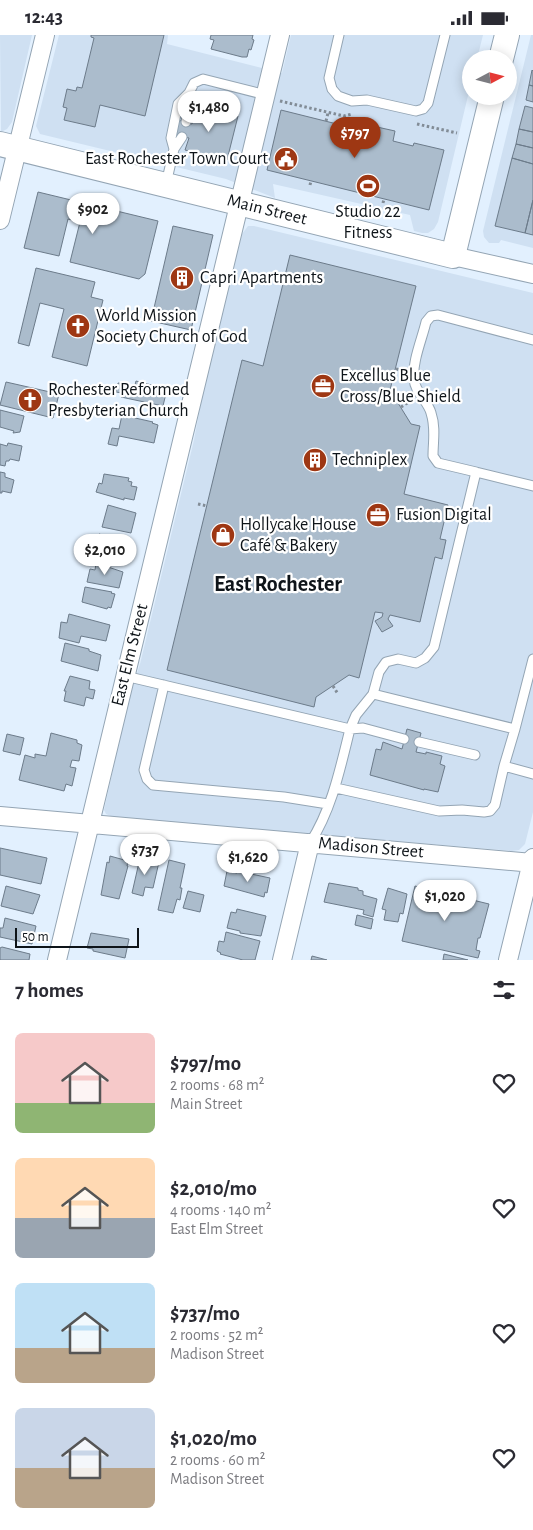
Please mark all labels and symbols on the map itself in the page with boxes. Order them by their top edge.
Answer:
north arrow [462,50,518,105]
pin: $1,480 [168,91,250,133]
pin: $797 [325,117,385,159]
public building icon: East Rochester Town Court [273,146,299,172]
place label: East Rochester Town Court [85,150,268,168]
sports icon: Studio 22 Fitness [355,173,381,199]
street label: Main Street [225,191,309,229]
pin: $902 [63,193,123,235]
place label: Studio 22 Fitness [335,203,401,242]
building icon: Capri Apartments [169,265,195,291]
place label: Capri Apartments [200,269,323,287]
place label: World Mission Society Church of God [96,307,247,346]
church icon: World Mission Society Church of God [65,313,91,339]
place label: Excellus Blue Cross/Blue Shield [340,367,461,406]
office icon: Excellus Blue Cross/Blue Shield [310,373,336,399]
place label: Rochester Reformed Presbyterian Church [48,381,189,420]
church icon: Rochester Reformed Presbyterian Church [17,387,43,413]
building icon: Techniplex [302,447,328,473]
place label: Techniplex [332,451,408,469]
office icon: Fusion Digital [365,502,391,528]
place label: Fusion Digital [396,506,492,524]
place label: Hollycake House Café & Bakery [240,516,356,555]
shop icon: Hollycake House Café & Bakery [210,522,236,548]
pin: $2,010 [64,533,146,576]
district label: East Rochester [214,573,342,595]
street label: East Elm Street [109,602,151,708]
pin: $737 [115,833,175,876]
street label: Madison Street [317,834,425,862]
pin: $1,620 [207,841,289,883]
pin: $1,020 [404,879,486,922]
scale bar [15,925,139,948]

